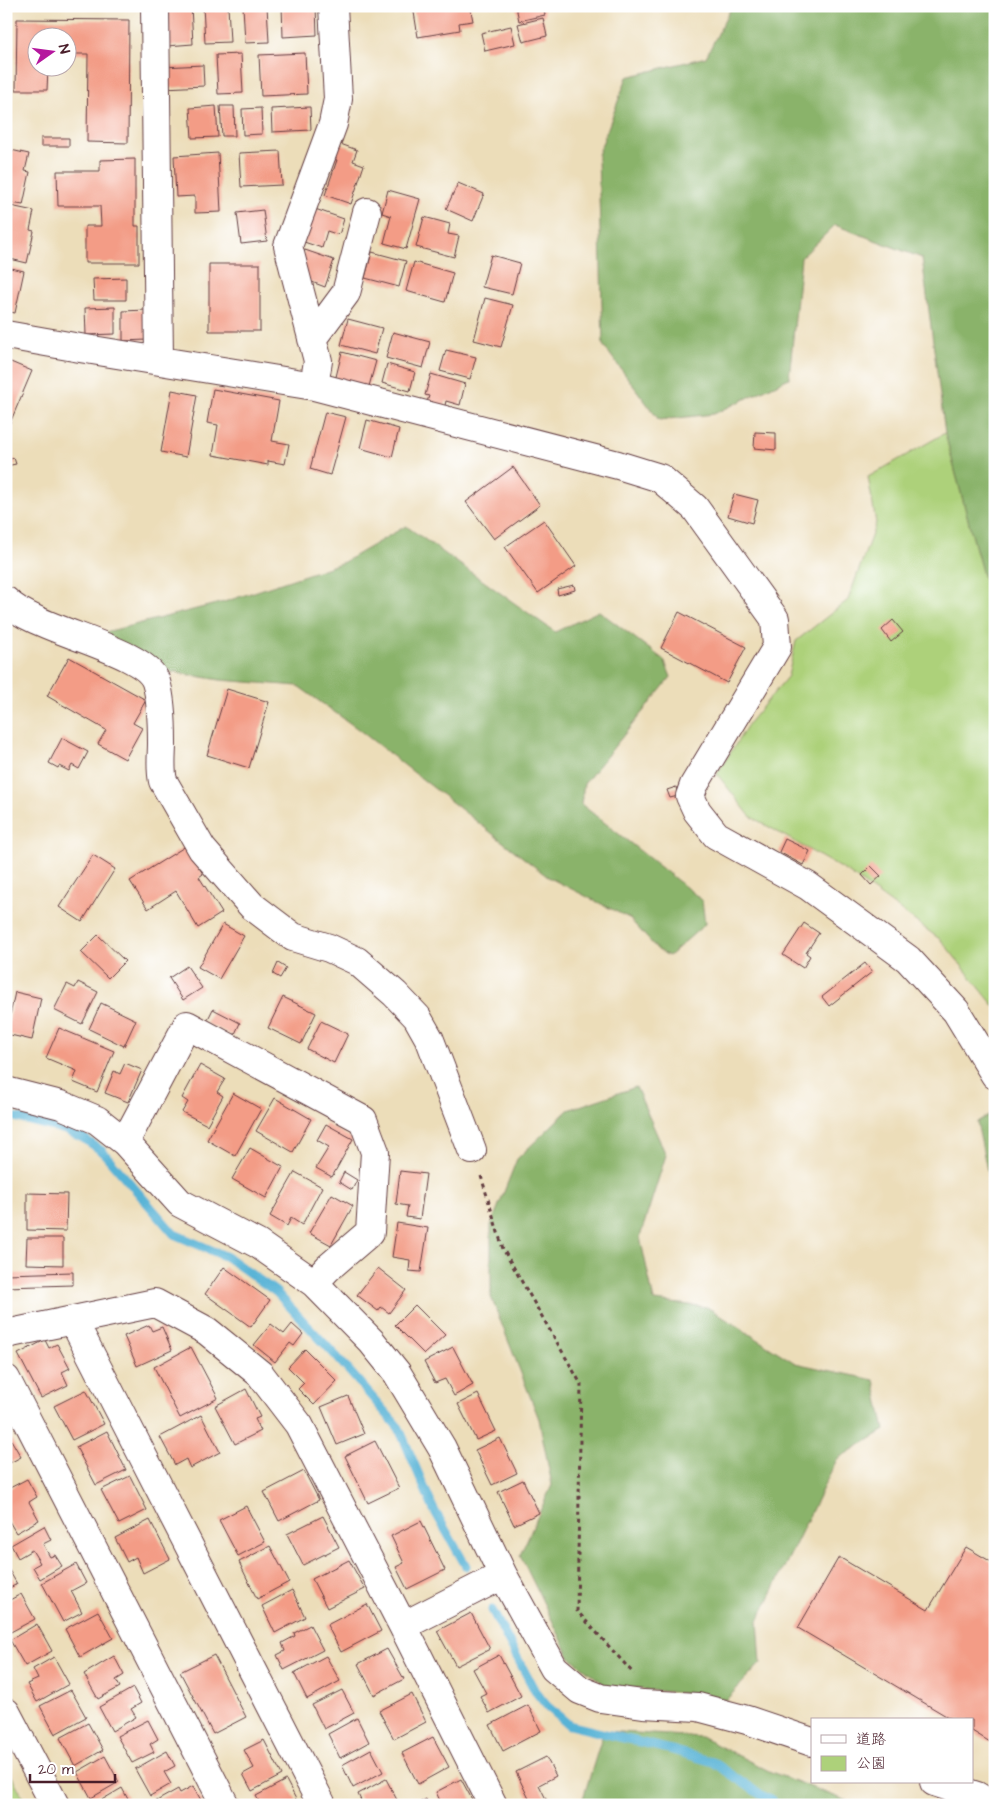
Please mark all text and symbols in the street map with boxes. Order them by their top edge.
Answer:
north arrow [28,28,78,78]
text: N [53,42,74,56]
legend [811,1718,974,1784]
text: 道路 [856,1729,886,1750]
scale bar [30,1751,115,1783]
text: 公園 [856,1753,886,1774]
text: 20 m [38,1759,74,1780]

